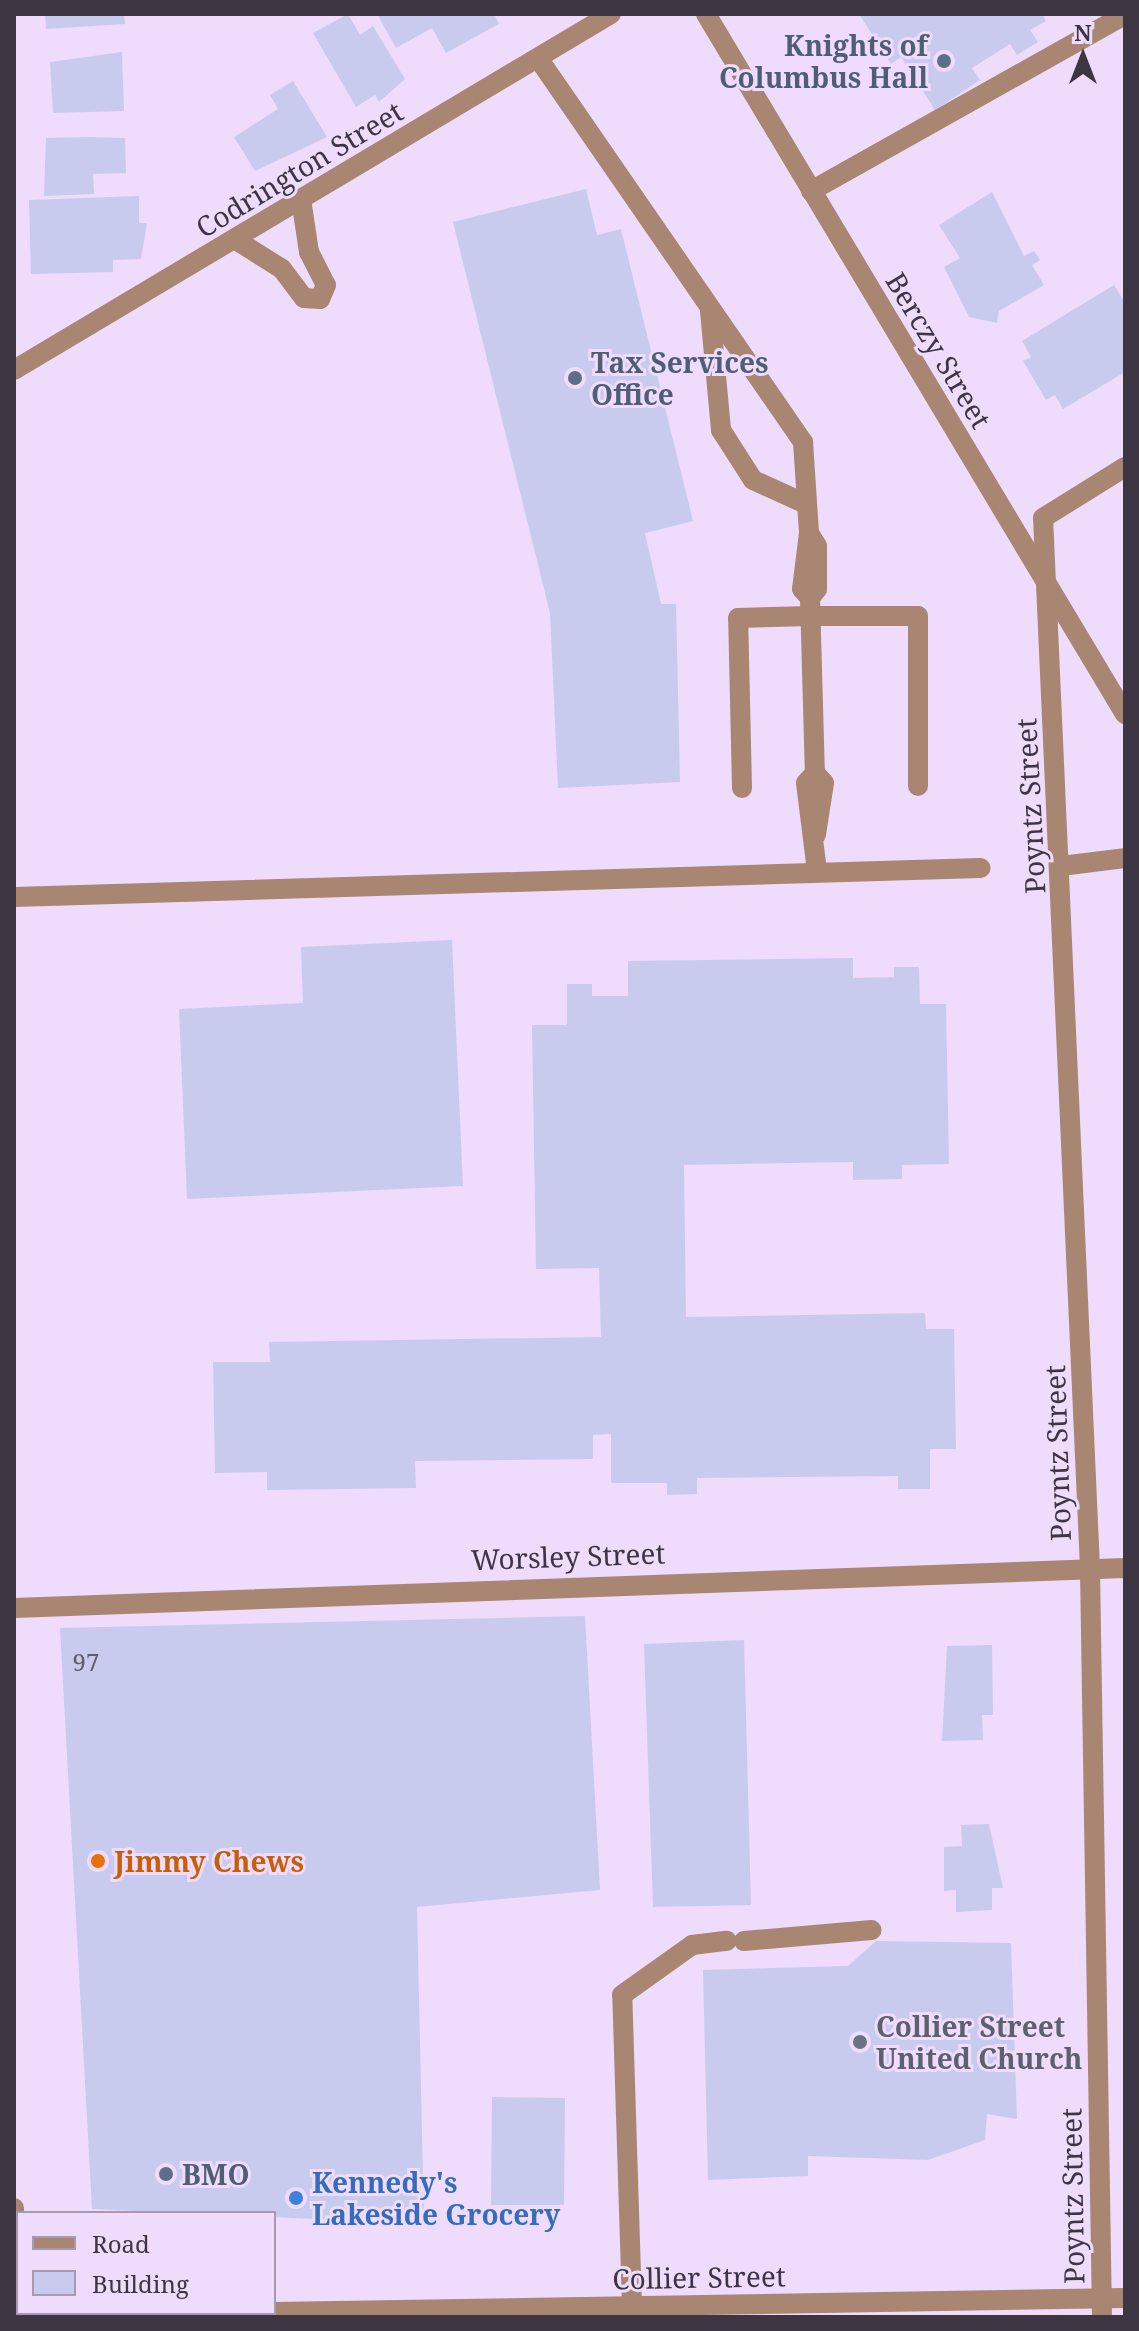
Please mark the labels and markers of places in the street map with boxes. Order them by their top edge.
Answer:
place label: Knights of Columbus Hall [719,28,928,94]
marker: Knights of Columbus Hall [935,52,953,70]
place label: Tax Services Office [591,345,769,411]
marker: Tax Services Office [566,369,584,387]
place label: Jimmy Chews [114,1844,304,1878]
marker: Jimmy Chews [89,1852,107,1870]
place label: Collier Street United Church [876,2009,1082,2075]
marker: Collier Street United Church [851,2033,869,2051]
place label: BMO [182,2157,250,2191]
marker: BMO [157,2165,175,2183]
place label: Kennedy's Lakeside Grocery [312,2165,560,2231]
marker: Kennedy's Lakeside Grocery [287,2189,305,2207]

